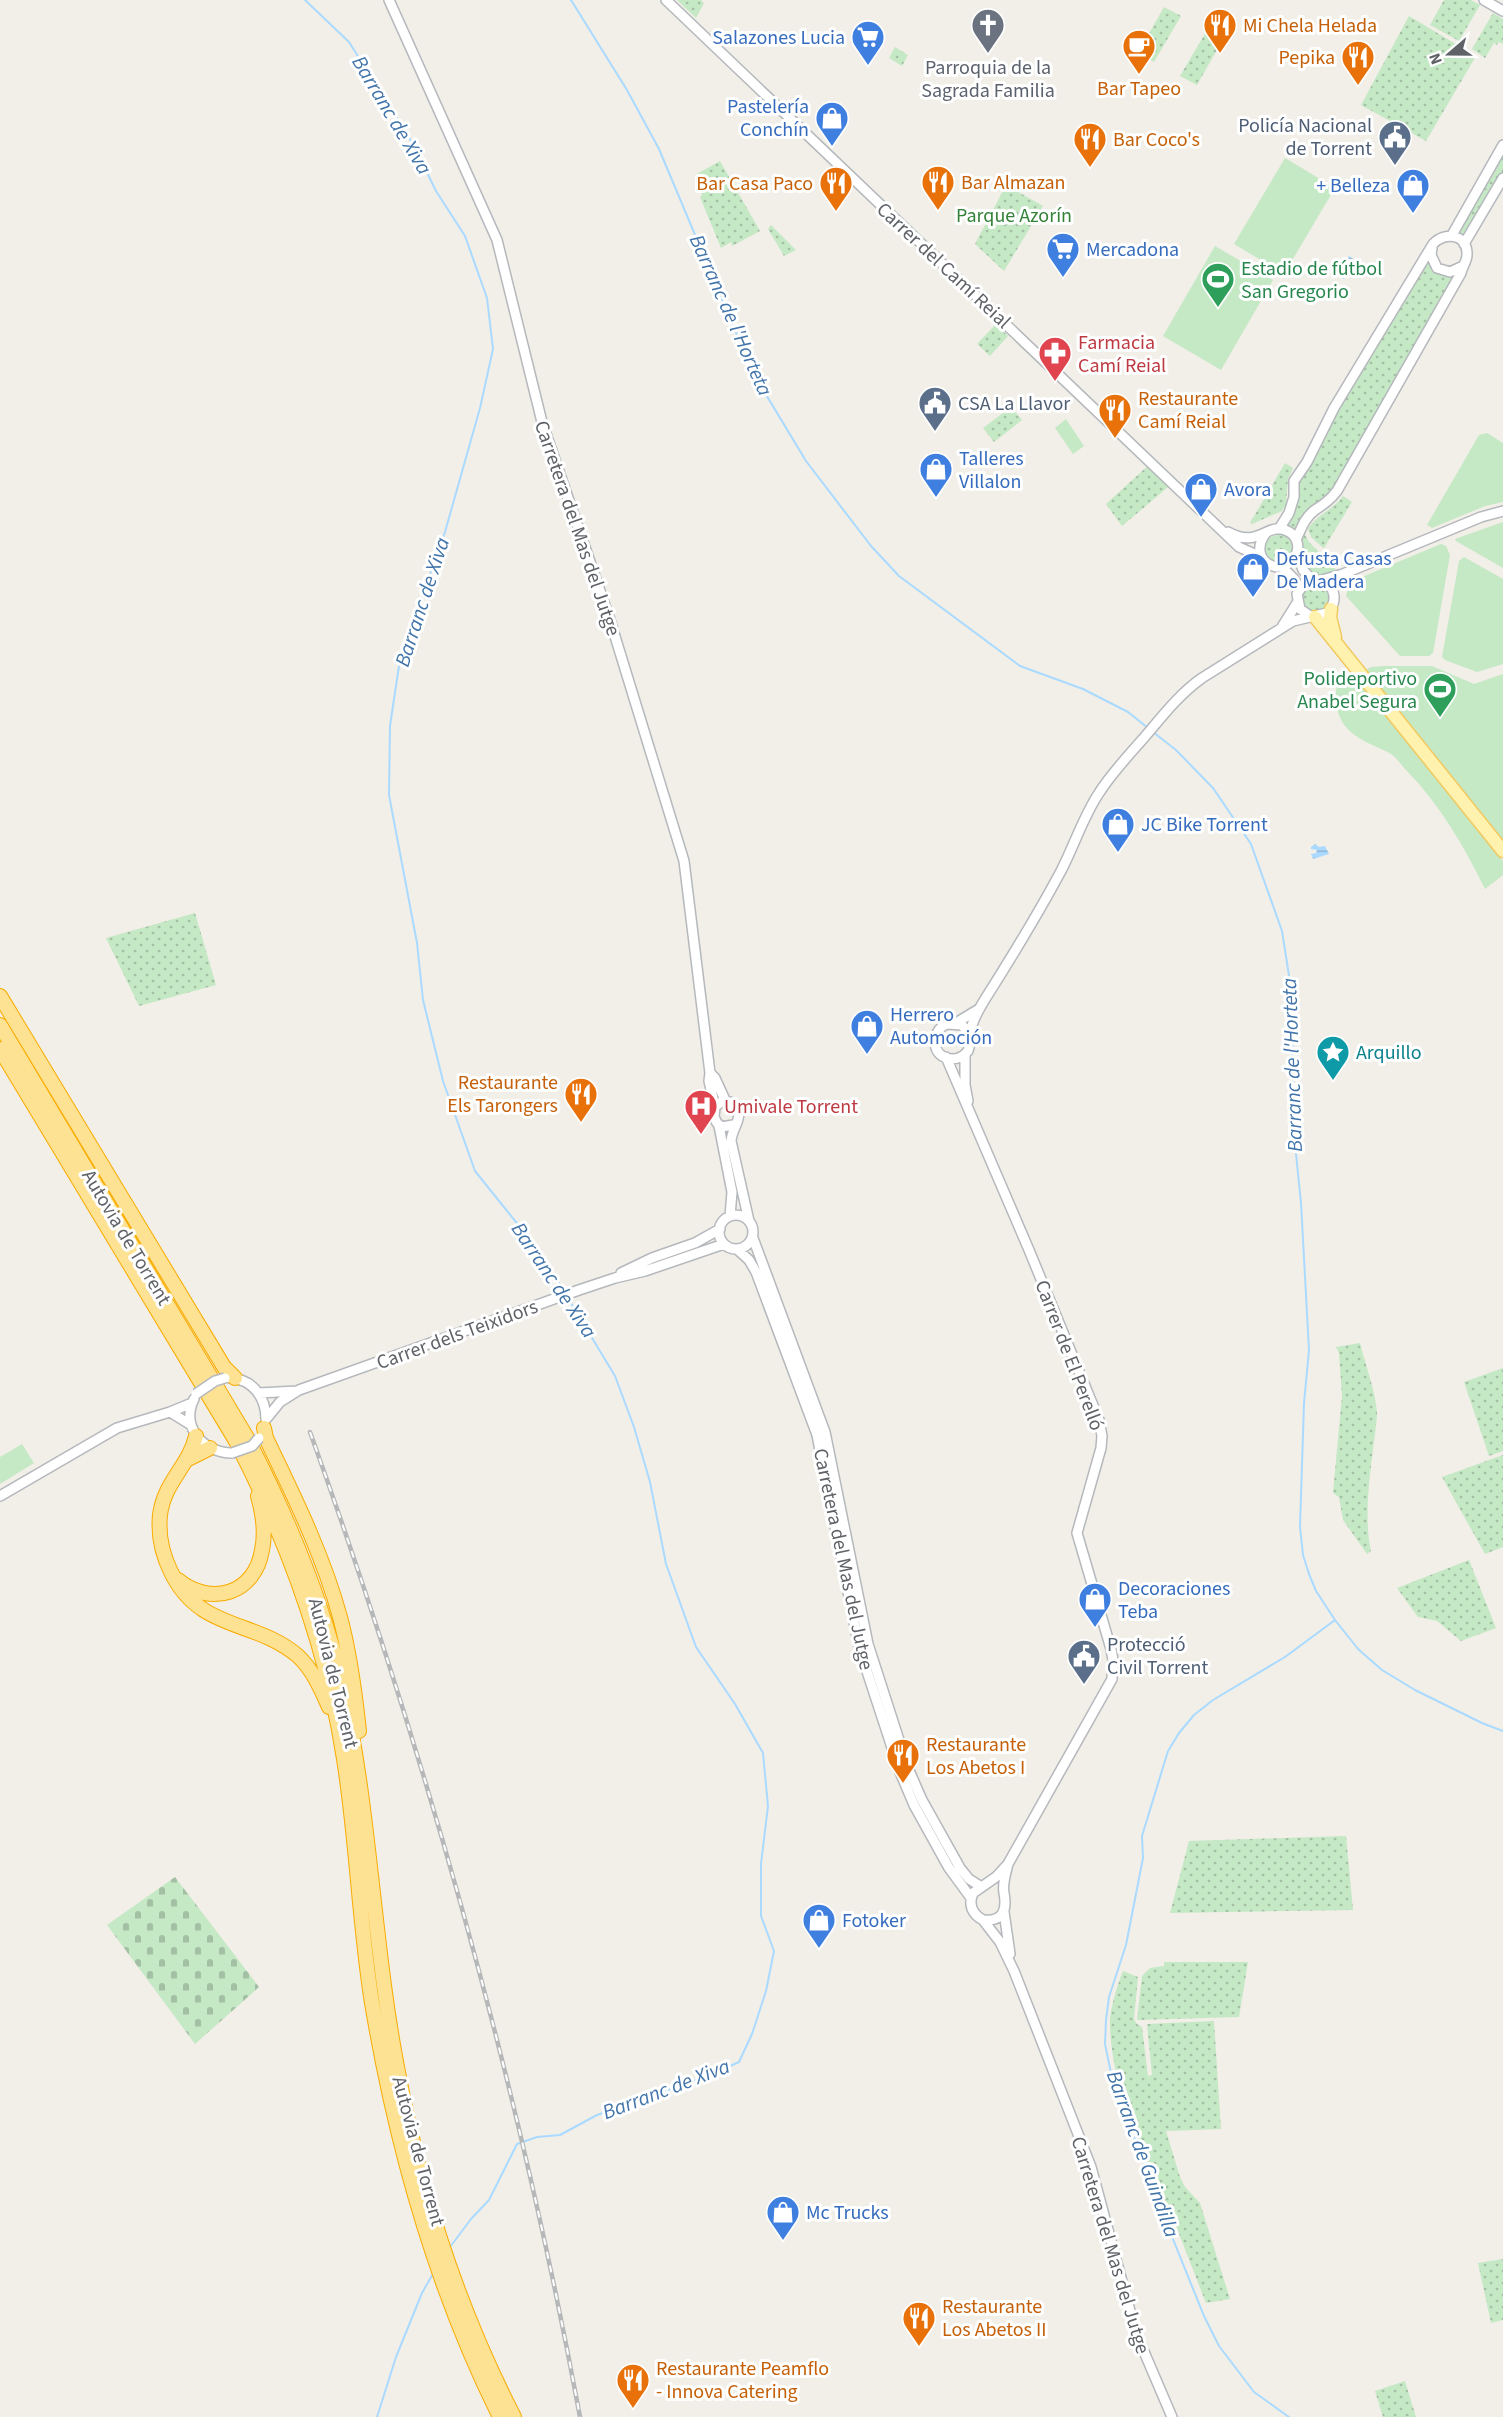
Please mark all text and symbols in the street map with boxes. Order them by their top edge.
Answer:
church icon: Parroquia de la Sagrada Familia [970,7,1006,54]
restaurant icon: Mi Chela Helada [1202,7,1238,54]
place label: Mi Chela Helada [1243,12,1377,40]
supermarket icon: Salazones Lucia [850,19,886,66]
place label: Salazones Lucia [712,24,845,52]
north arrow [1419,24,1479,84]
cafe icon: Bar Tapeo [1121,28,1157,75]
restaurant icon: Pepika [1340,39,1376,86]
place label: Pepika [1278,44,1335,72]
water label: Barranc de Xiva [345,50,439,180]
text: N [1424,50,1448,68]
place label: Parroquia de la Sagrada Familia [921,54,1055,105]
place label: Bar Tapeo [1097,75,1181,103]
place label: Pastelería Conchín [727,93,809,144]
shop icon: Pastelería Conchín [814,100,850,147]
place label: Policía Nacional de Torrent [1238,112,1372,163]
public building icon: Policía Nacional de Torrent [1377,119,1413,166]
restaurant icon: Bar Coco's [1072,121,1108,168]
place label: Bar Coco's [1113,126,1200,154]
restaurant icon: Bar Almazan [920,164,956,211]
restaurant icon: Bar Casa Paco [818,165,854,212]
shop icon: + Belleza [1395,167,1431,214]
place label: Bar Almazan [961,169,1065,197]
place label: Bar Casa Paco [696,170,813,198]
place label: + Belleza [1316,172,1390,200]
street label: Carrer del Camí Reial [870,196,1017,335]
park label: Parque Azorín [956,202,1072,230]
water label: Barranc de l'Horteta [682,229,780,401]
supermarket icon: Mercadona [1045,231,1081,278]
place label: Mercadona [1086,236,1179,264]
place label: Estadio de fútbol San Gregorio [1241,255,1382,306]
sports icon: Estadio de fútbol San Gregorio [1200,261,1236,308]
place label: Farmacia Camí Reial [1078,329,1166,380]
pharmacy icon: Farmacia Camí Reial [1037,335,1073,382]
public building icon: CSA La Llavor [917,385,953,432]
place label: Restaurante Camí Reial [1138,385,1238,436]
place label: CSA La Llavor [958,390,1070,418]
restaurant icon: Restaurante Camí Reial [1097,392,1133,439]
street label: Carretera del Mas del Jutge [527,417,627,640]
place label: Talleres Villalon [959,445,1024,496]
shop icon: Talleres Villalon [918,451,954,498]
shop icon: Avora [1183,471,1219,518]
place label: Avora [1224,476,1271,504]
water label: Barranc de Xiva [387,533,457,671]
place label: Defusta Casas De Madera [1276,545,1392,596]
shop icon: Defusta Casas De Madera [1235,551,1271,598]
place label: Polideportivo Anabel Segura [1297,665,1417,716]
sports icon: Polideportivo Anabel Segura [1422,671,1458,718]
shop icon: JC Bike Torrent [1100,806,1136,853]
place label: JC Bike Torrent [1141,811,1268,839]
water label: Barranc de l'Horteta [1274,978,1310,1152]
place label: Herrero Automoción [890,1001,992,1052]
shop icon: Herrero Automoción [849,1008,885,1055]
place icon: Arquillo [1315,1034,1351,1081]
place label: Arquillo [1356,1039,1422,1067]
place label: Restaurante Els Tarongers [447,1069,558,1120]
restaurant icon: Restaurante Els Tarongers [563,1076,599,1123]
hospital icon: Umivale Torrent [683,1088,719,1135]
place label: Umivale Torrent [724,1093,858,1121]
street label: Autovia de Torrent [75,1164,178,1311]
water label: Barranc de Xiva [504,1216,604,1344]
street label: Carrer de El Perelló [1027,1276,1111,1435]
street label: Carrer dels Teixidors [373,1293,542,1377]
street label: Carretera del Mas del Jutge [806,1446,880,1673]
place label: Decoraciones Teba [1118,1575,1230,1626]
shop icon: Decoraciones Teba [1077,1581,1113,1628]
street label: Autovia de Torrent [301,1595,365,1751]
place label: Protecció Civil Torrent [1107,1631,1208,1682]
public building icon: Protecció Civil Torrent [1066,1638,1102,1685]
place label: Restaurante Los Abetos I [926,1731,1026,1782]
restaurant icon: Restaurante Los Abetos I [885,1737,921,1784]
shop icon: Fotoker [801,1902,837,1949]
place label: Fotoker [842,1907,906,1935]
water label: Barranc de Xiva [598,2051,734,2127]
water label: Barranc de Guindilla [1099,2066,1187,2242]
street label: Autovia de Torrent [385,2073,452,2229]
street label: Carretera del Mas del Jutge [1064,2133,1156,2357]
shop icon: Mc Trucks [765,2194,801,2241]
place label: Mc Trucks [806,2199,889,2227]
place label: Restaurante Los Abetos II [942,2293,1046,2344]
restaurant icon: Restaurante Los Abetos II [901,2300,937,2347]
place label: Restaurante Peamflo - Innova Catering [656,2355,829,2406]
restaurant icon: Restaurante Peamflo - Innova Catering [615,2362,651,2409]

